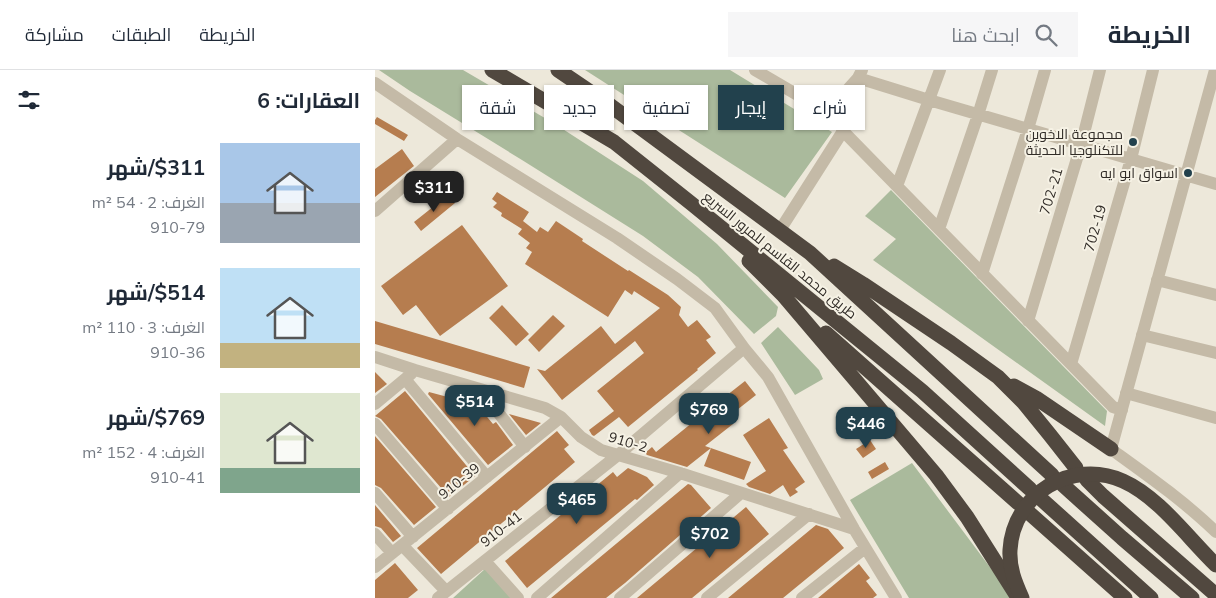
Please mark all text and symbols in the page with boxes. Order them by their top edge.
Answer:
search box [728,12,1078,57]
text: الخريطة [1108,19,1191,49]
icon: search [1032,21,1060,49]
text: مشاركة [25,23,84,46]
text: الطبقات [112,23,171,46]
text: الخريطة [199,23,256,46]
text: ابحث هنا [951,23,1020,47]
chip: شقة [462,85,534,130]
chip: جديد [544,85,614,130]
chip: تصفية [624,85,708,130]
chip: إيجار [718,85,784,130]
chip: شراء [794,85,865,130]
icon: filters [15,86,43,114]
text: العقارات: 6 [257,87,360,113]
place label: مجموعة الاخوين للتكنلوجيا الحديثة [1026,125,1123,159]
marker: مجموعة الاخوين للتكنلوجيا الحديثة [1127,136,1139,148]
text: $311/شهر [107,154,205,180]
icon: home [260,163,320,223]
place label: اسواق ابو ايه [1100,164,1178,182]
street label: 702-21 [1035,165,1067,217]
marker: اسواق ابو ايه [1182,167,1194,179]
pin: $311 [404,170,464,213]
text: $311 [415,177,453,197]
street label: طريق محمد القاسم للمرور السريع [699,187,861,323]
text: الغرف: 2 · 54 m² [92,192,205,212]
street label: 702-19 [1080,202,1110,254]
text: 910-79 [150,217,205,237]
text: $514/شهر [107,279,205,305]
icon: home [260,288,320,348]
text: الغرف: 3 · 110 m² [82,317,205,337]
text: 910-36 [150,342,205,362]
pin: $514 [445,384,505,427]
text: $514 [456,391,494,411]
pin: $769 [679,392,739,435]
text: $769 [690,399,728,419]
text: $769/شهر [107,404,205,430]
pin: $446 [836,406,896,449]
icon: home [260,413,320,473]
text: $446 [847,413,885,433]
street label: 910-2 [606,428,650,456]
text: الغرف: 4 · 152 m² [82,442,205,462]
street label: 910-39 [435,459,483,503]
text: 910-41 [150,467,205,487]
pin: $465 [547,482,607,525]
text: $465 [558,489,596,509]
street label: 910-41 [477,507,525,551]
pin: $702 [680,516,740,559]
text: $702 [691,523,729,543]

